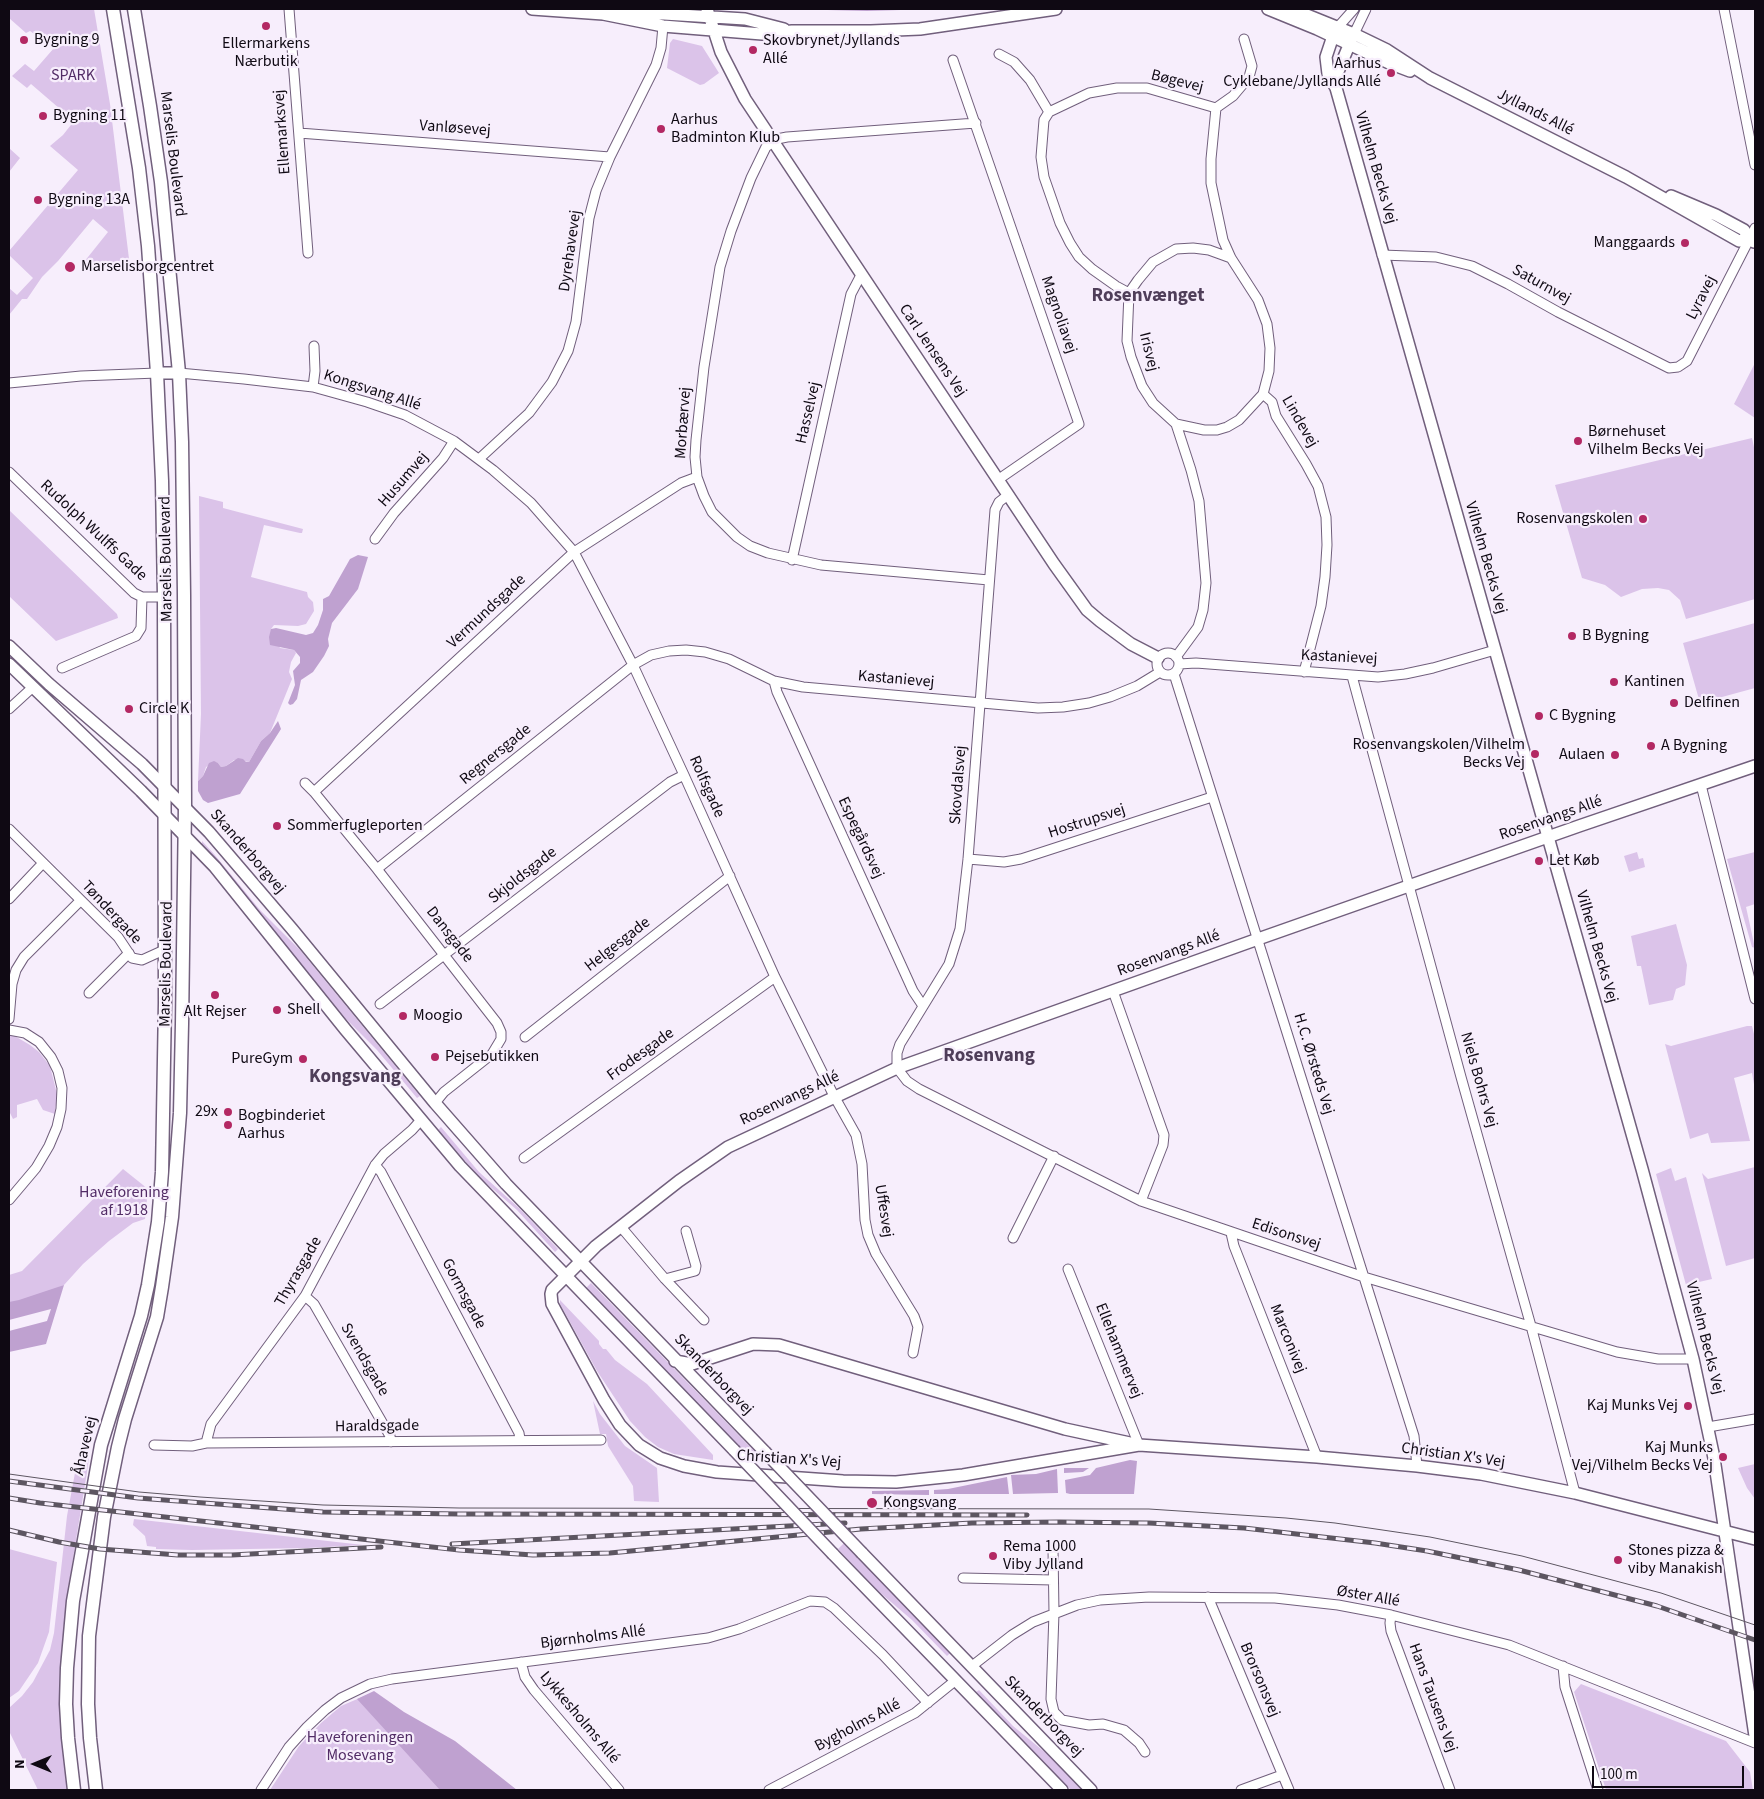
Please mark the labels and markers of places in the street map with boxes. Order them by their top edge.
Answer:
marker: Ellermarkens Nærbutik [260,20,272,32]
place label: Bygning 9 [34,30,99,50]
place label: Skovbrynet/Jyllands Allé [763,31,900,69]
marker: Bygning 9 [18,34,30,46]
place label: Ellermarkens Nærbutik [222,34,310,72]
marker: Skovbrynet/Jyllands Allé [747,44,759,56]
place label: Aarhus Cyklebane/Jyllands Allé [1223,54,1381,92]
marker: Aarhus Cyklebane/Jyllands Allé [1385,67,1397,79]
place label: Bygning 11 [53,106,126,126]
marker: Bygning 11 [37,110,49,122]
place label: Aarhus Badminton Klub [671,110,780,148]
marker: Aarhus Badminton Klub [655,123,667,135]
place label: Bygning 13A [48,190,130,210]
marker: Bygning 13A [32,194,44,206]
place label: Manggaards [1594,233,1675,253]
marker: Manggaards [1679,237,1691,249]
place label: Marselisborgcentret [81,257,214,277]
marker: Marselisborgcentret [63,260,77,274]
place label: Børnehuset Vilhelm Becks Vej [1588,422,1704,460]
marker: Børnehuset Vilhelm Becks Vej [1572,435,1584,447]
place label: Rosenvangskolen [1516,509,1633,529]
marker: Rosenvangskolen [1637,513,1649,525]
place label: B Bygning [1582,626,1649,646]
marker: B Bygning [1566,630,1578,642]
place label: Kantinen [1624,672,1685,692]
marker: Kantinen [1608,676,1620,688]
place label: Delfinen [1684,693,1740,713]
marker: Delfinen [1668,697,1680,709]
place label: Circle K [139,699,189,719]
marker: Circle K [123,703,135,715]
place label: C Bygning [1549,706,1616,726]
marker: C Bygning [1533,710,1545,722]
place label: Rosenvangskolen/Vilhelm Becks Vej [1352,735,1525,773]
place label: A Bygning [1661,736,1727,756]
marker: A Bygning [1645,740,1657,752]
place label: Aulaen [1559,745,1605,765]
marker: Rosenvangskolen/Vilhelm Becks Vej [1529,748,1541,760]
marker: Aulaen [1609,749,1621,761]
place label: Sommerfugleporten [287,816,423,836]
marker: Sommerfugleporten [271,820,283,832]
place label: Let Køb [1549,851,1600,871]
marker: Let Køb [1533,855,1545,867]
marker: Alt Rejser [209,989,221,1001]
place label: Shell [287,1000,320,1020]
place label: Alt Rejser [184,1002,246,1022]
marker: Shell [271,1004,283,1016]
place label: Moogio [413,1006,463,1026]
marker: Moogio [397,1010,409,1022]
place label: Pejsebutikken [445,1047,539,1067]
place label: PureGym [231,1049,293,1069]
marker: Pejsebutikken [429,1051,441,1063]
marker: PureGym [297,1053,309,1065]
place label: 29x [195,1102,218,1122]
marker: 29x [222,1106,234,1118]
place label: Bogbinderiet Aarhus [238,1106,325,1144]
marker: Bogbinderiet Aarhus [222,1119,234,1131]
place label: Kaj Munks Vej [1587,1396,1678,1416]
marker: Kaj Munks Vej [1682,1400,1694,1412]
place label: Kaj Munks Vej/Vilhelm Becks Vej [1572,1438,1713,1476]
marker: Kaj Munks Vej/Vilhelm Becks Vej [1717,1451,1729,1463]
place label: Kongsvang [883,1493,956,1513]
marker: Kongsvang [865,1496,879,1510]
place label: Rema 1000 Viby Jylland [1003,1537,1084,1575]
place label: Stones pizza & viby Manakish [1628,1541,1724,1579]
marker: Rema 1000 Viby Jylland [987,1550,999,1562]
marker: Stones pizza & viby Manakish [1612,1554,1624,1566]

